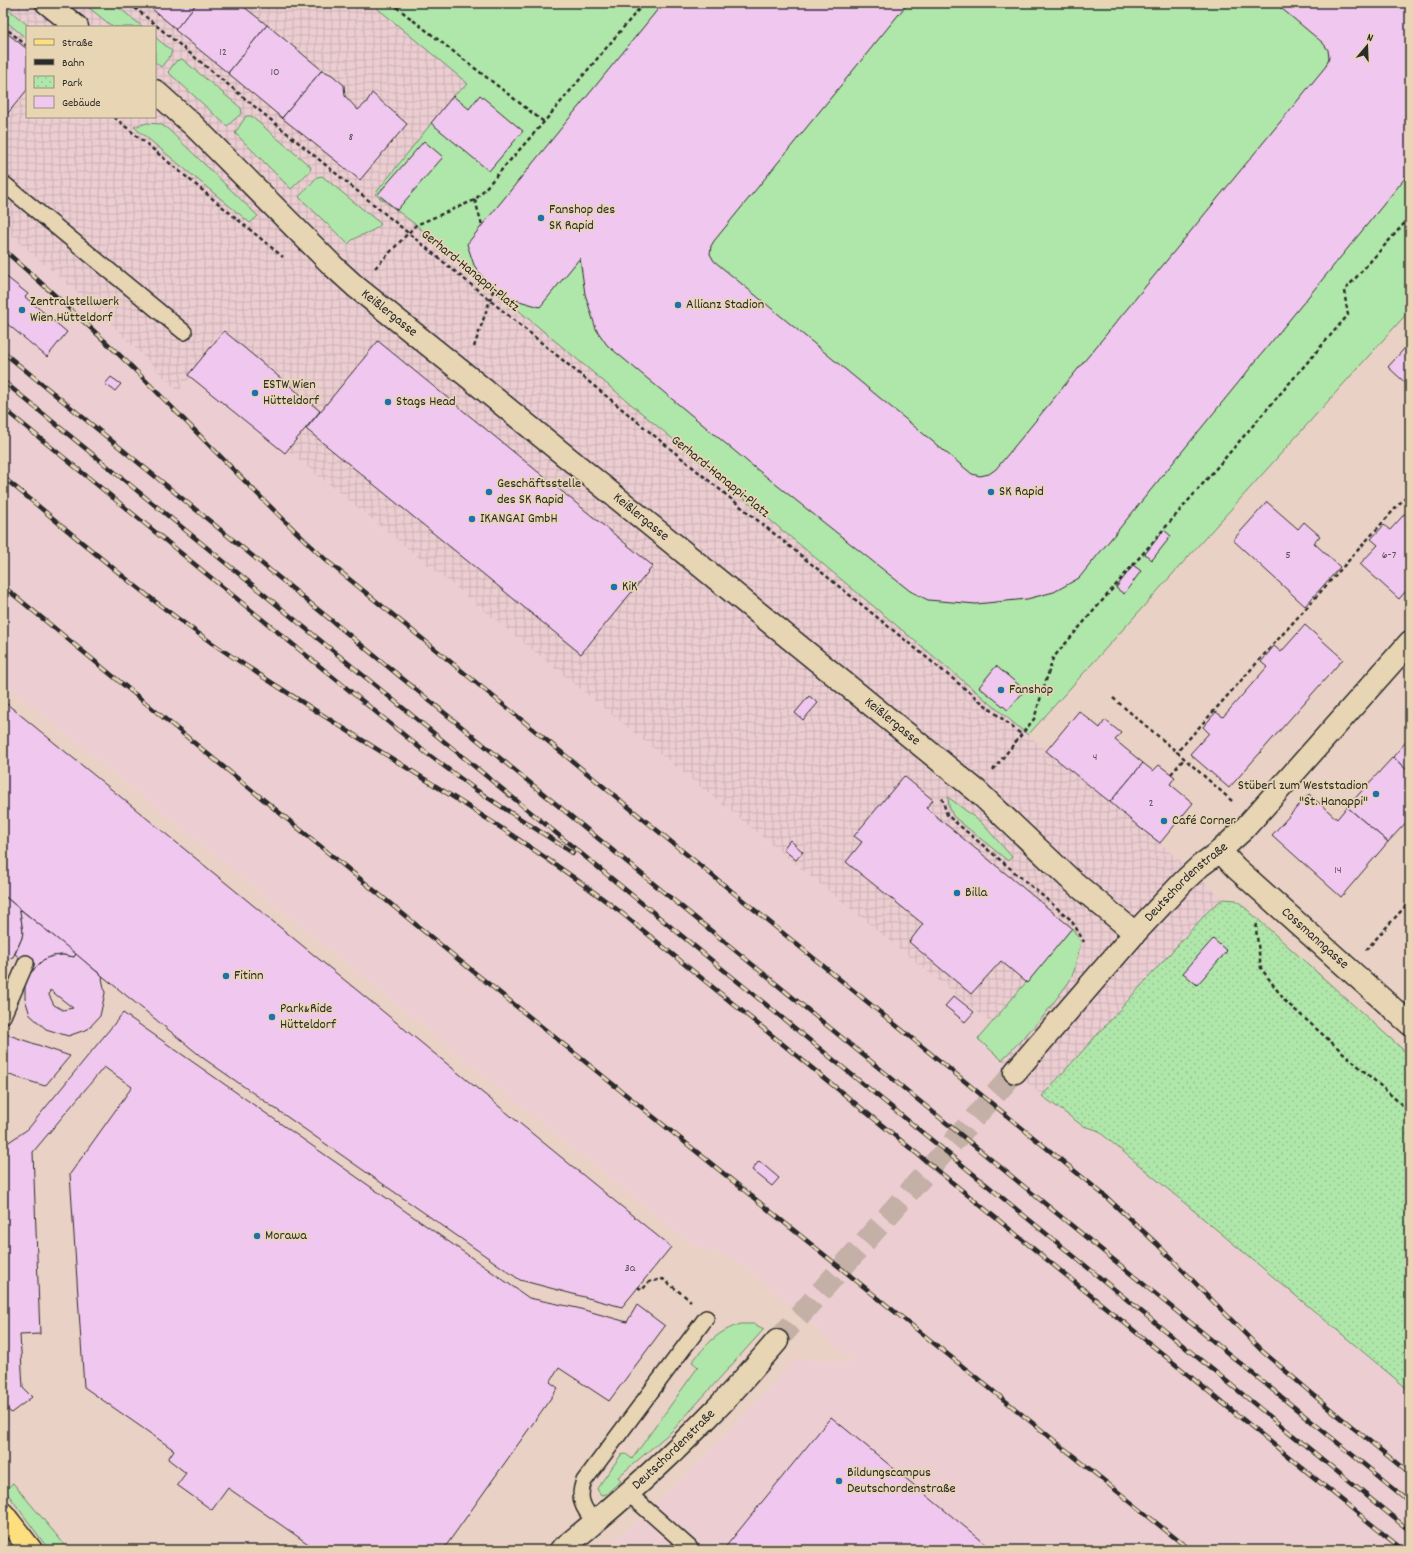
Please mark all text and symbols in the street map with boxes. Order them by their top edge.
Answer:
legend [26,26,156,118]
north arrow [1347,26,1387,66]
text: N [1364,30,1375,47]
text: Straße [62,35,93,52]
house number: 12 [219,44,227,61]
text: Bahn [62,55,85,72]
house number: 10 [270,64,280,81]
text: Park [62,75,83,92]
text: Gebäude [62,95,101,112]
house number: 8 [349,129,354,146]
place label: Fanshop des SK Rapid [549,200,615,236]
marker: Fanshop des SK Rapid [536,213,546,223]
street label: Gerhard-Hanappi-Platz [416,225,524,317]
street label: Keißlergasse [356,285,421,342]
place label: Zentralstellwerk Wien Hütteldorf [30,292,119,328]
place label: Allianz Stadion [686,295,764,315]
marker: Allianz Stadion [673,300,683,310]
marker: Zentralstellwerk Wien Hütteldorf [17,305,27,315]
place label: ESTW Wien Hütteldorf [263,375,320,411]
marker: ESTW Wien Hütteldorf [250,388,260,398]
place label: Stags Head [396,392,456,412]
marker: Stags Head [383,397,393,407]
street label: Gerhard-Hanappi-Platz [666,431,774,523]
place label: Geschäftsstelle des SK Rapid [497,474,581,510]
place label: SK Rapid [999,482,1044,502]
marker: Geschäftsstelle des SK Rapid [484,487,494,497]
marker: SK Rapid [986,487,996,497]
street label: Keißlergasse [608,488,673,546]
place label: IKANGAI GmbH [480,509,558,529]
marker: IKANGAI GmbH [467,514,477,524]
house number: 5 [1285,547,1291,564]
house number: 6-7 [1382,547,1397,564]
place label: KiK [622,577,638,597]
marker: KiK [609,582,619,592]
place label: Fanshop [1009,680,1053,700]
marker: Fanshop [996,685,1006,695]
street label: Keißlergasse [860,693,924,751]
house number: 4 [1093,749,1098,766]
place label: Stüberl zum Weststadion "St. Hanappi" [1238,776,1368,812]
marker: Stüberl zum Weststadion "St. Hanappi" [1371,789,1381,799]
house number: 2 [1148,795,1154,812]
place label: Café Corner [1172,811,1237,831]
marker: Café Corner [1159,816,1169,826]
street label: Deutschordenstraße [1140,838,1233,927]
house number: 14 [1334,862,1342,879]
place label: Billa [965,883,988,903]
marker: Billa [952,888,962,898]
street label: Cossmanngasse [1276,903,1353,974]
place label: Fitinn [234,966,263,986]
marker: Fitinn [221,971,231,981]
place label: Park&Ride Hütteldorf [280,999,337,1035]
marker: Park&Ride Hütteldorf [267,1012,277,1022]
place label: Morawa [265,1226,307,1246]
marker: Morawa [252,1231,262,1241]
house number: 3a [625,1260,636,1277]
street label: Deutschordenstraße [628,1405,720,1495]
place label: Bildungscampus Deutschordenstraße [847,1463,956,1499]
marker: Bildungscampus Deutschordenstraße [834,1476,844,1486]

